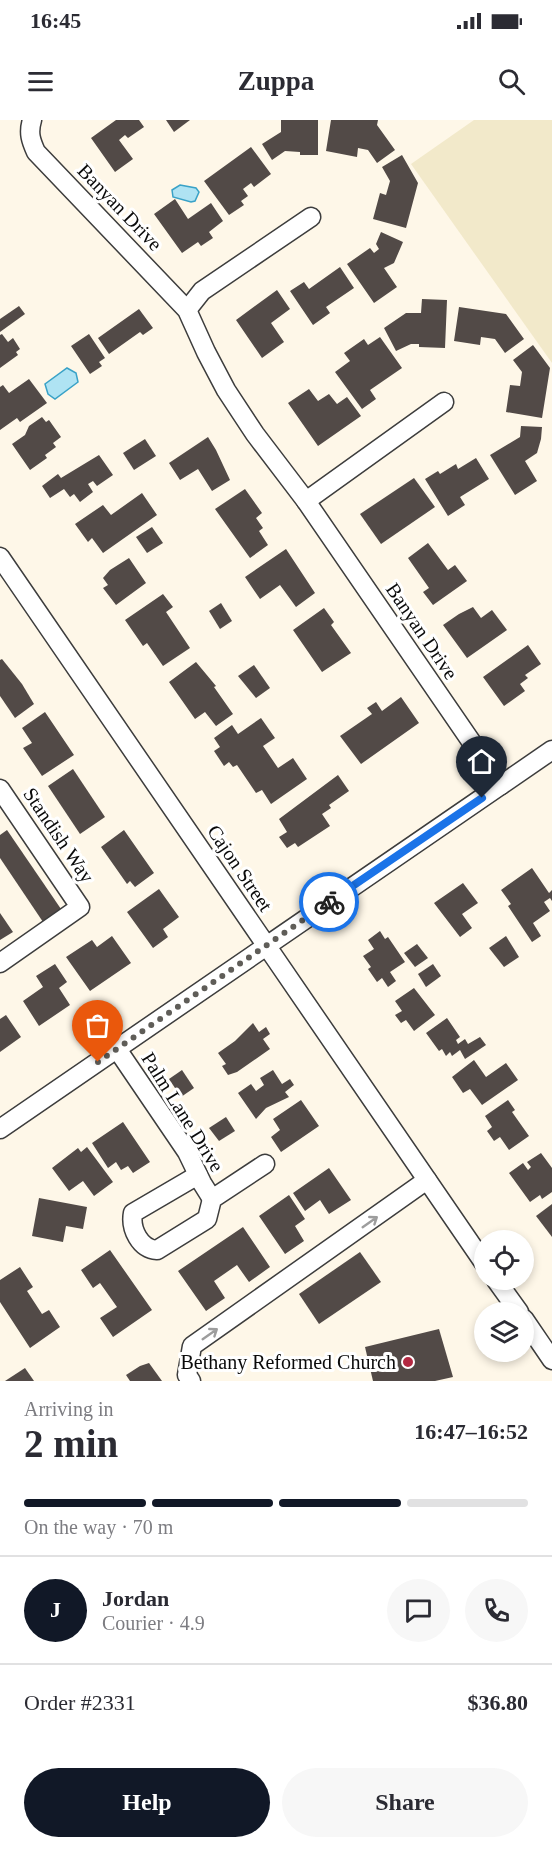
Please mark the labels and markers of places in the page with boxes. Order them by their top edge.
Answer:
pin [456,736,507,798]
pin [72,1000,123,1062]
place label: Bethany Reformed Church [181,1351,396,1374]
marker: Bethany Reformed Church [401,1355,415,1369]

